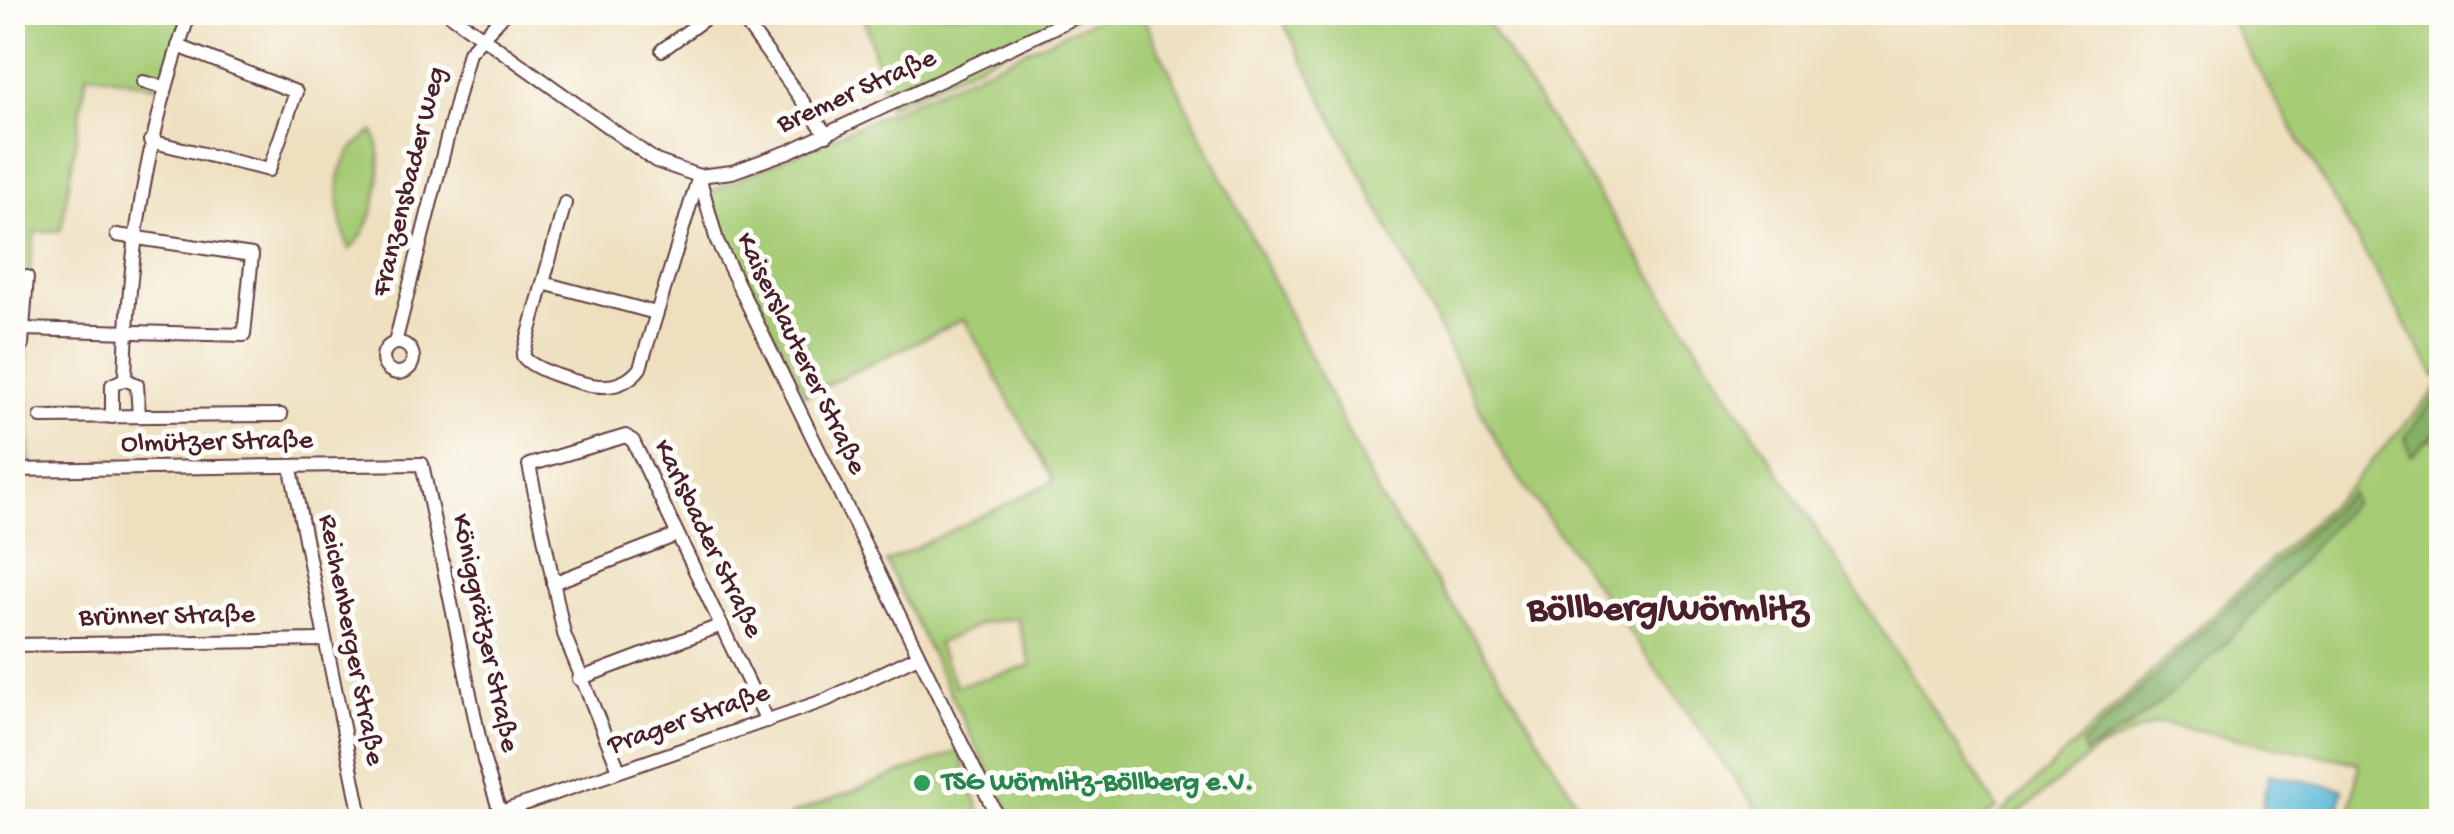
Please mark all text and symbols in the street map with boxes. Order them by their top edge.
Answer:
street label: Bremer Straße [771,42,942,142]
street label: Franzensbader Weg [365,64,454,301]
street label: Kaiserslauterer Straße [727,228,873,481]
street label: Olmützer Straße [121,425,314,461]
street label: Karlsbader Straße [645,435,770,644]
street label: Königgrätzer Straße [443,511,525,756]
street label: Reichenberger Straße [309,512,391,769]
district label: Böllberg/Wörmlitz [1525,589,1811,633]
street label: Brünner Straße [78,599,256,635]
street label: Prager Straße [603,677,775,763]
place label: TSG Wörmlitz-Böllberg e.V. [940,767,1253,800]
marker: TSG Wörmlitz-Böllberg e.V. [911,772,933,794]

